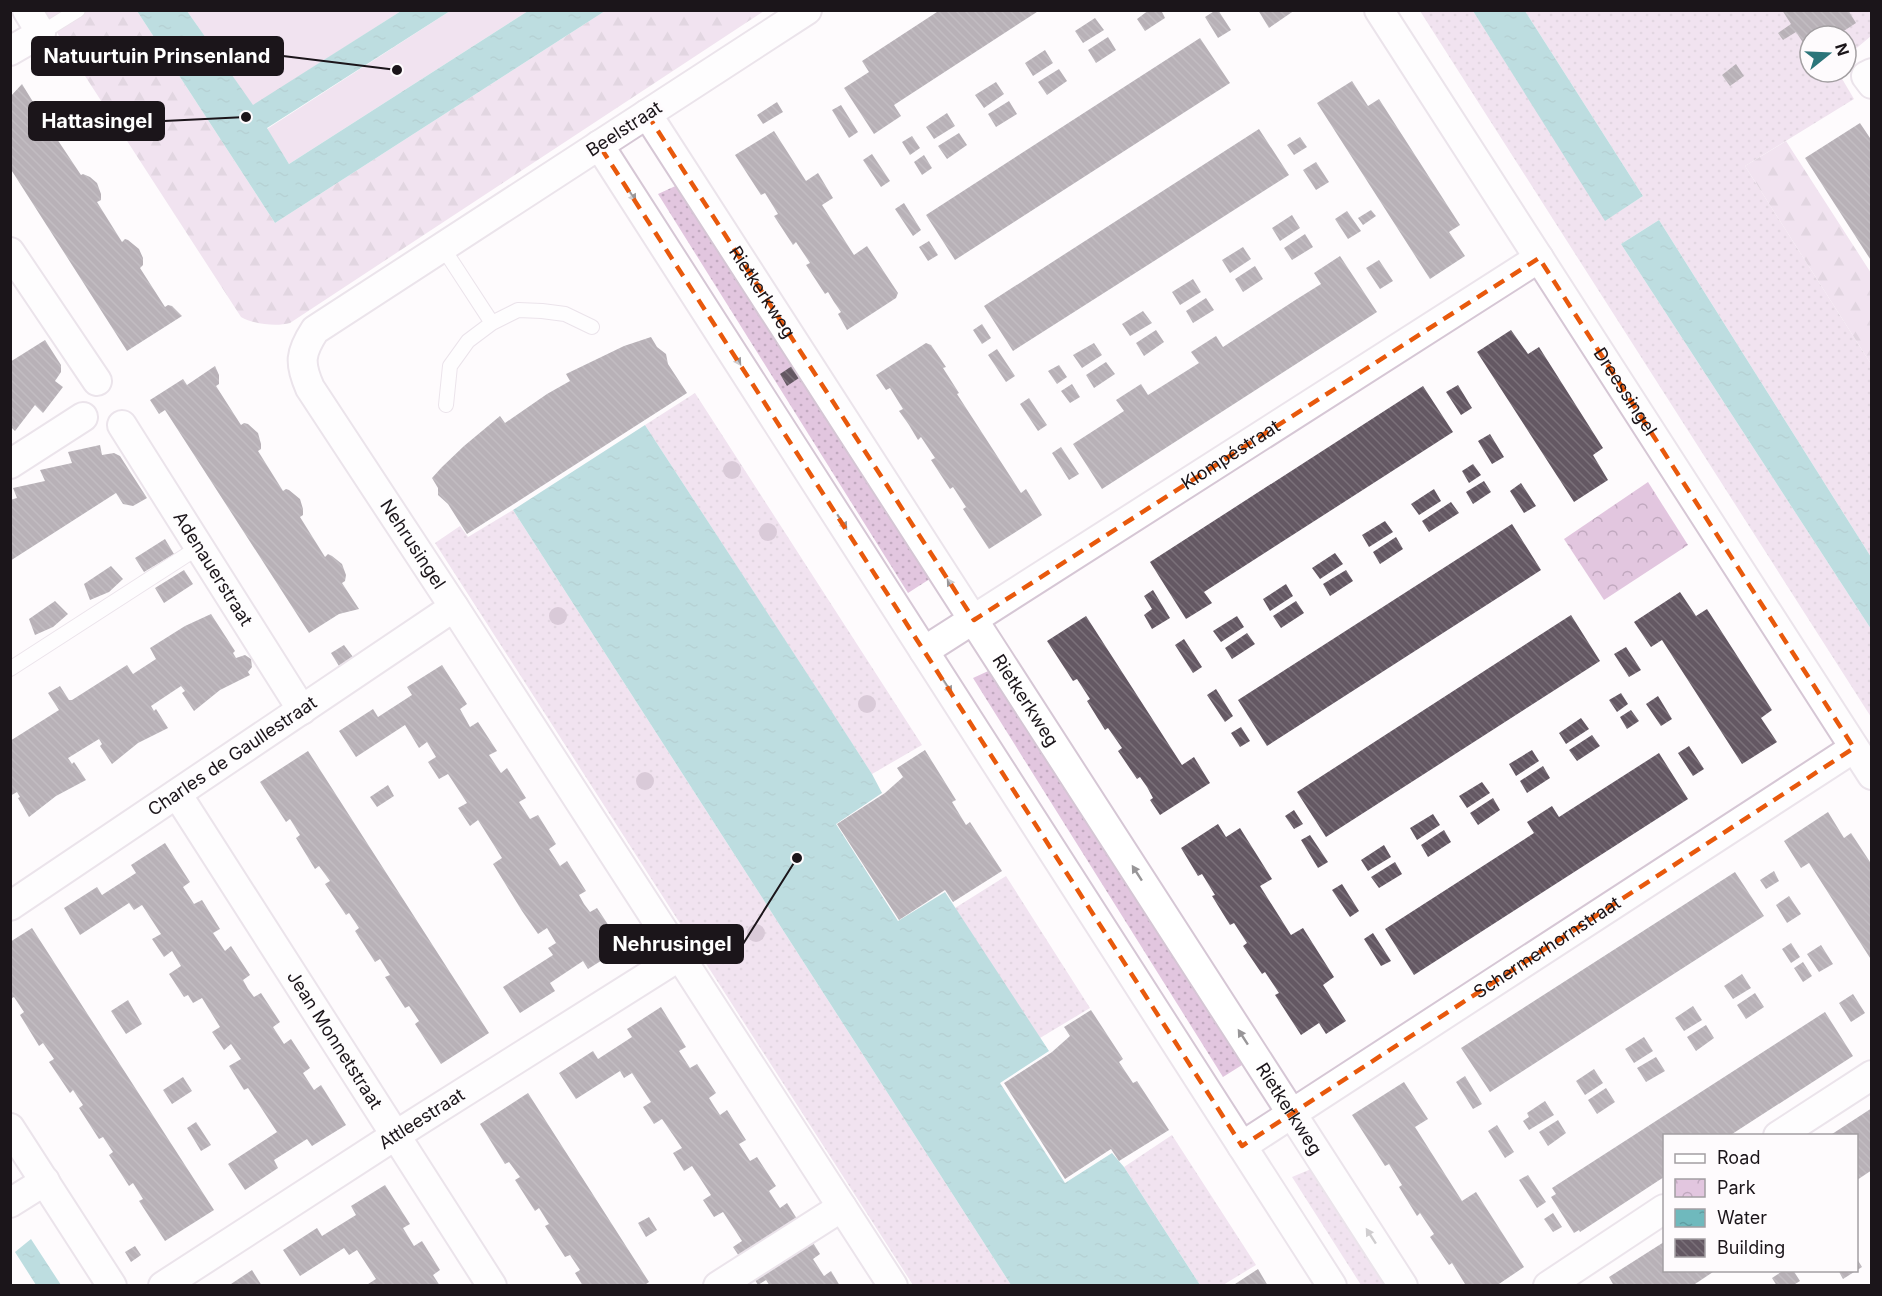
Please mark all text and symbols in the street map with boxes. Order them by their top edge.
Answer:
north arrow [1798,24,1858,84]
callout: Natuurtuin Prinsenland [32,37,283,75]
text: N [1831,40,1854,58]
text: Natuurtuin Prinsenland [44,44,270,68]
street label: Beelstraat [582,96,665,161]
callout: Hattasingel [29,102,164,140]
text: Hattasingel [41,109,153,133]
one-way arrow [625,186,636,202]
street label: Rietkerkweg [725,242,800,342]
street label: Dreessingel [1589,343,1661,439]
one-way arrow [731,350,742,366]
street label: Klompéstraat [1177,415,1284,494]
street label: Nehrusingel [376,495,450,593]
street label: Adenauerstraat [169,508,257,630]
one-way arrow [836,514,847,531]
one-way arrow [946,578,957,594]
street label: Rietkerkweg [988,650,1063,750]
one-way arrow [941,678,953,694]
street label: Charles de Gaullestraat [144,692,320,820]
one-way arrow [1132,865,1143,881]
street label: Schermerhornstraat [1470,892,1624,1003]
callout: Nehrusingel [600,925,743,963]
text: Nehrusingel [612,932,732,956]
street label: Jean Monnetstraat [283,967,387,1113]
one-way arrow [1237,1029,1248,1045]
street label: Rietkerkweg [1252,1059,1327,1159]
street label: Attleestraat [375,1084,468,1153]
legend [1663,1134,1858,1272]
text: Road [1717,1147,1760,1168]
text: Park [1717,1177,1756,1198]
text: Water [1717,1207,1767,1228]
one-way arrow [1366,1228,1377,1244]
text: Building [1717,1237,1785,1258]

